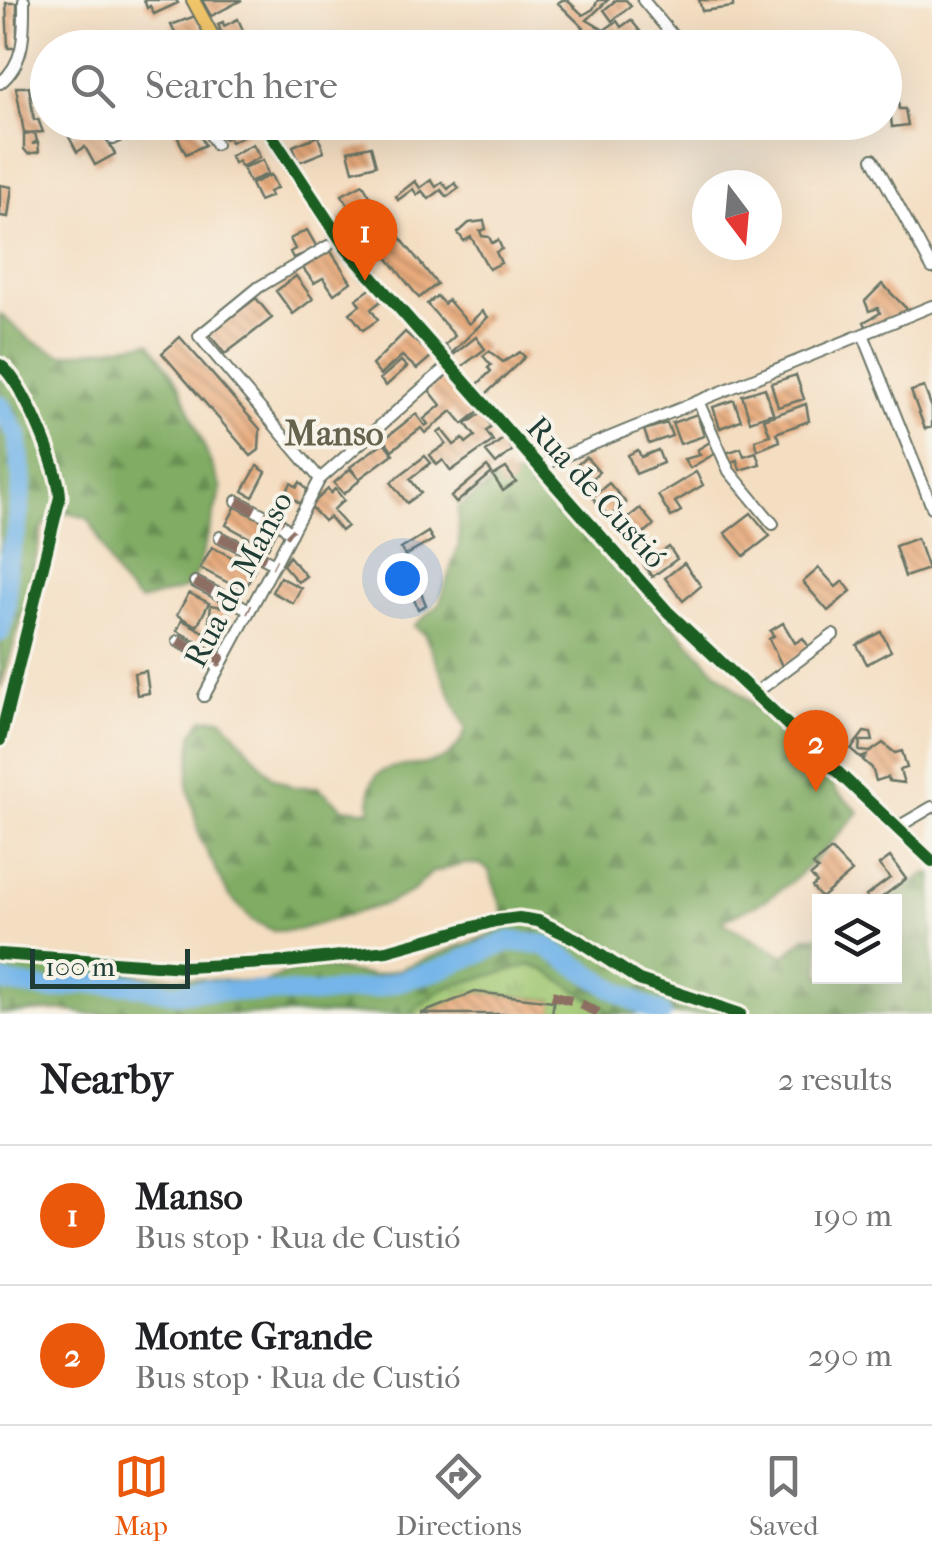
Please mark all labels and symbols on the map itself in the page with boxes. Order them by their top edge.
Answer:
north arrow [692,170,782,260]
pin: 1 [332,198,398,281]
street label: Rua de Custió [519,409,674,576]
district label: Manso [284,413,384,454]
street label: Rua do Manso [177,485,300,673]
your location [377,553,428,604]
pin: 2 [784,710,848,792]
scale bar [30,944,190,988]

